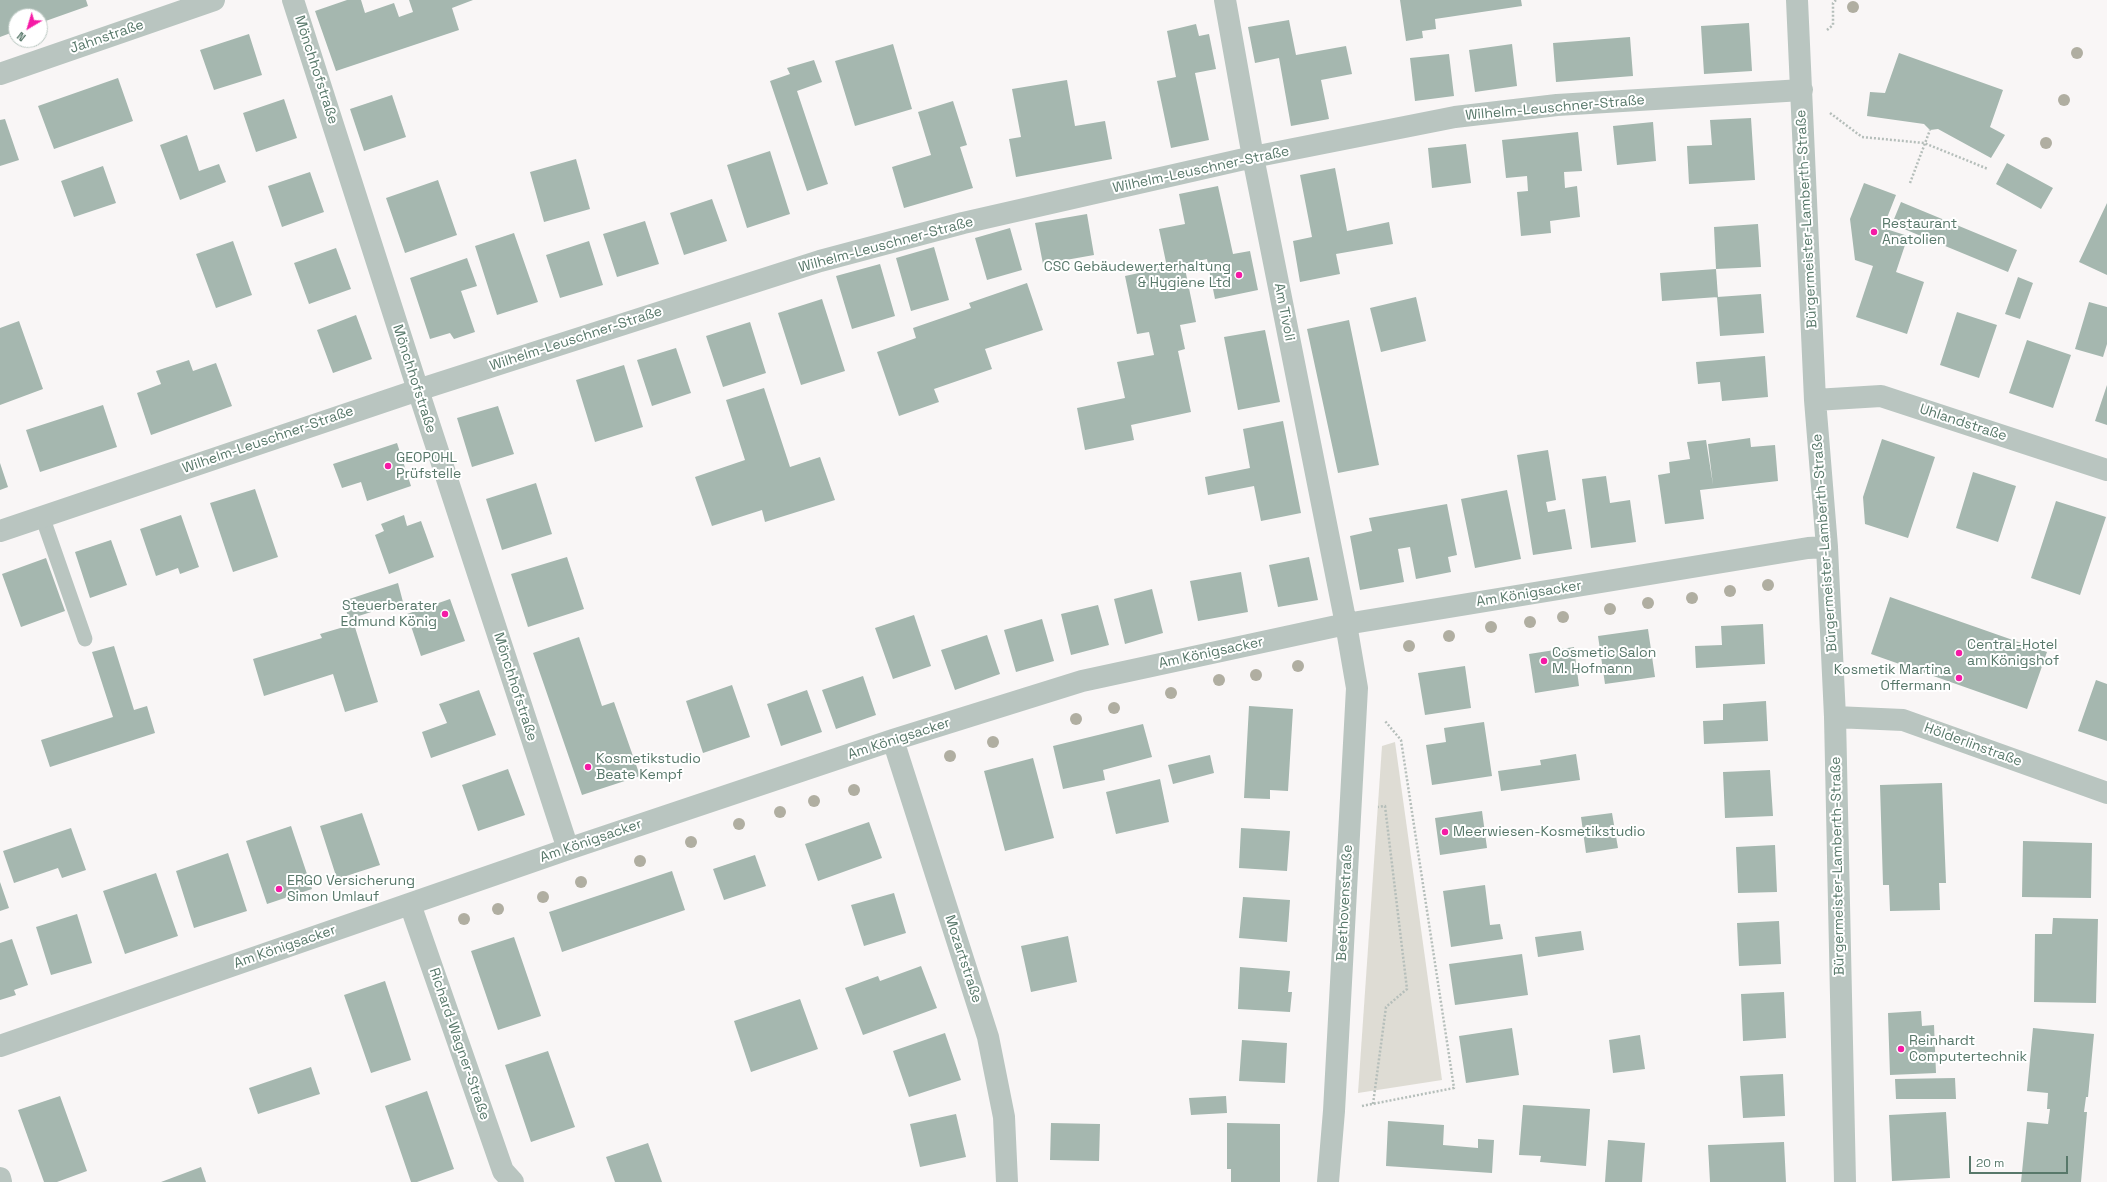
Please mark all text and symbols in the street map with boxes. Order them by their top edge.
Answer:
north arrow [8,8,48,48]
street label: Mönchhofstraße [291,14,341,126]
street label: Jahnstraße [68,17,146,57]
text: N [14,29,28,44]
street label: Wilhelm-Leuschner-Straße [1465,92,1645,124]
street label: Bürgermeister-Lamberth-Straße [1793,109,1821,329]
street label: Wilhelm-Leuschner-Straße [1111,143,1291,197]
street label: Wilhelm-Leuschner-Straße [797,214,975,276]
place label: Restaurant Anatolien [1882,216,1957,248]
marker: Restaurant Anatolien [1869,227,1879,237]
place label: CSC Gebäudewerterhaltung & Hygiene Ltd [1044,259,1231,292]
marker: CSC Gebäudewerterhaltung & Hygiene Ltd [1234,270,1244,280]
street label: Am Tivoli [1270,282,1298,342]
street label: Wilhelm-Leuschner-Straße [488,303,664,375]
street label: Mönchhofstraße [389,323,439,435]
street label: Uhlandstraße [1917,401,2009,445]
street label: Wilhelm-Leuschner-Straße [180,403,356,477]
street label: Bürgermeister-Lamberth-Straße [1809,433,1841,653]
place label: GEOPOHL Prüfstelle [396,450,461,482]
marker: GEOPOHL Prüfstelle [383,461,393,471]
street label: Am Königsacker [1475,577,1583,611]
place label: Steuerberater Edmund König [341,598,437,630]
marker: Steuerberater Edmund König [440,609,450,619]
street label: Mönchhofstraße [490,631,540,743]
street label: Am Königsacker [1157,634,1265,672]
place label: Central-Hotel am Königshof [1967,637,2059,670]
place label: Cosmetic Salon M. Hofmann [1552,645,1656,678]
marker: Central-Hotel am Königshof [1954,648,1964,658]
marker: Cosmetic Salon M. Hofmann [1539,656,1549,666]
place label: Kosmetik Martina Offermann [1834,662,1951,694]
marker: Kosmetik Martina Offermann [1954,673,1964,683]
street label: Am Königsacker [846,715,952,763]
street label: Hölderlinstraße [1922,719,2024,771]
place label: Kosmetikstudio Beate Kempf [596,751,701,784]
street label: Bürgermeister-Lamberth-Straße [1828,756,1848,976]
marker: Kosmetikstudio Beate Kempf [583,762,593,772]
street label: Am Königsacker [538,816,644,866]
place label: Meerwiesen-Kosmetikstudio [1453,824,1645,840]
marker: Meerwiesen-Kosmetikstudio [1440,827,1450,837]
street label: Beethovenstraße [1334,844,1356,962]
place label: ERGO Versicherung Simon Umlauf [287,873,415,906]
marker: ERGO Versicherung Simon Umlauf [274,884,284,894]
street label: Mozartstraße [941,913,985,1005]
street label: Am Königsacker [232,922,338,972]
street label: Richard-Wagner-Straße [425,966,493,1122]
place label: Reinhardt Computertechnik [1909,1033,2027,1066]
marker: Reinhardt Computertechnik [1896,1044,1906,1054]
scale bar [1971,1148,2070,1174]
text: 20 m [1976,1155,2004,1171]

